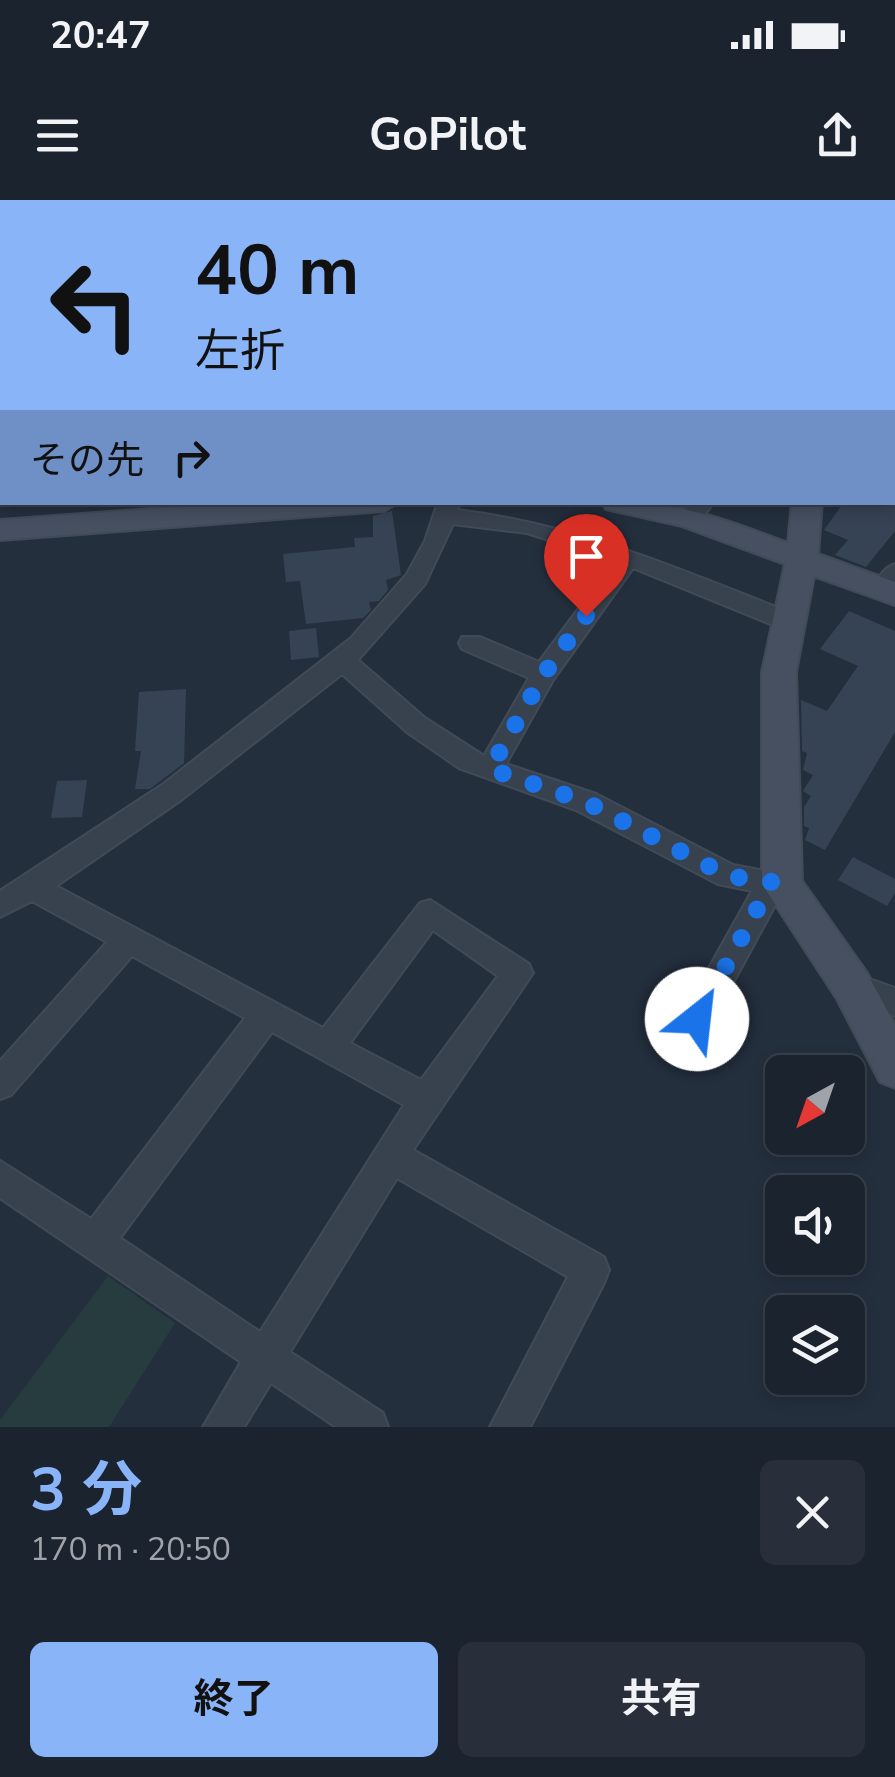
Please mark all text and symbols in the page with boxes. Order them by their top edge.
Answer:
text: 20:47 [50,10,151,61]
text: GoPilot [369,105,526,166]
icon: menu [30,108,85,163]
icon: share [810,108,865,163]
text: 40 m [195,223,359,319]
icon: left [30,240,160,370]
text: 左折 [195,321,285,382]
icon: right [164,430,219,485]
text: その先 [30,435,144,486]
pin [544,514,629,617]
icon: arrive [559,529,614,584]
position arrow [645,967,749,1071]
north arrow [765,1055,865,1155]
map controls [765,1055,865,1395]
button: sound [765,1175,865,1275]
button: layers [765,1295,865,1395]
text: 3 分 [30,1449,142,1531]
button: close [760,1460,865,1565]
text: 170 m · 20:50 [30,1528,231,1571]
button: 終了 [30,1642,438,1757]
button: 共有 [458,1642,865,1757]

